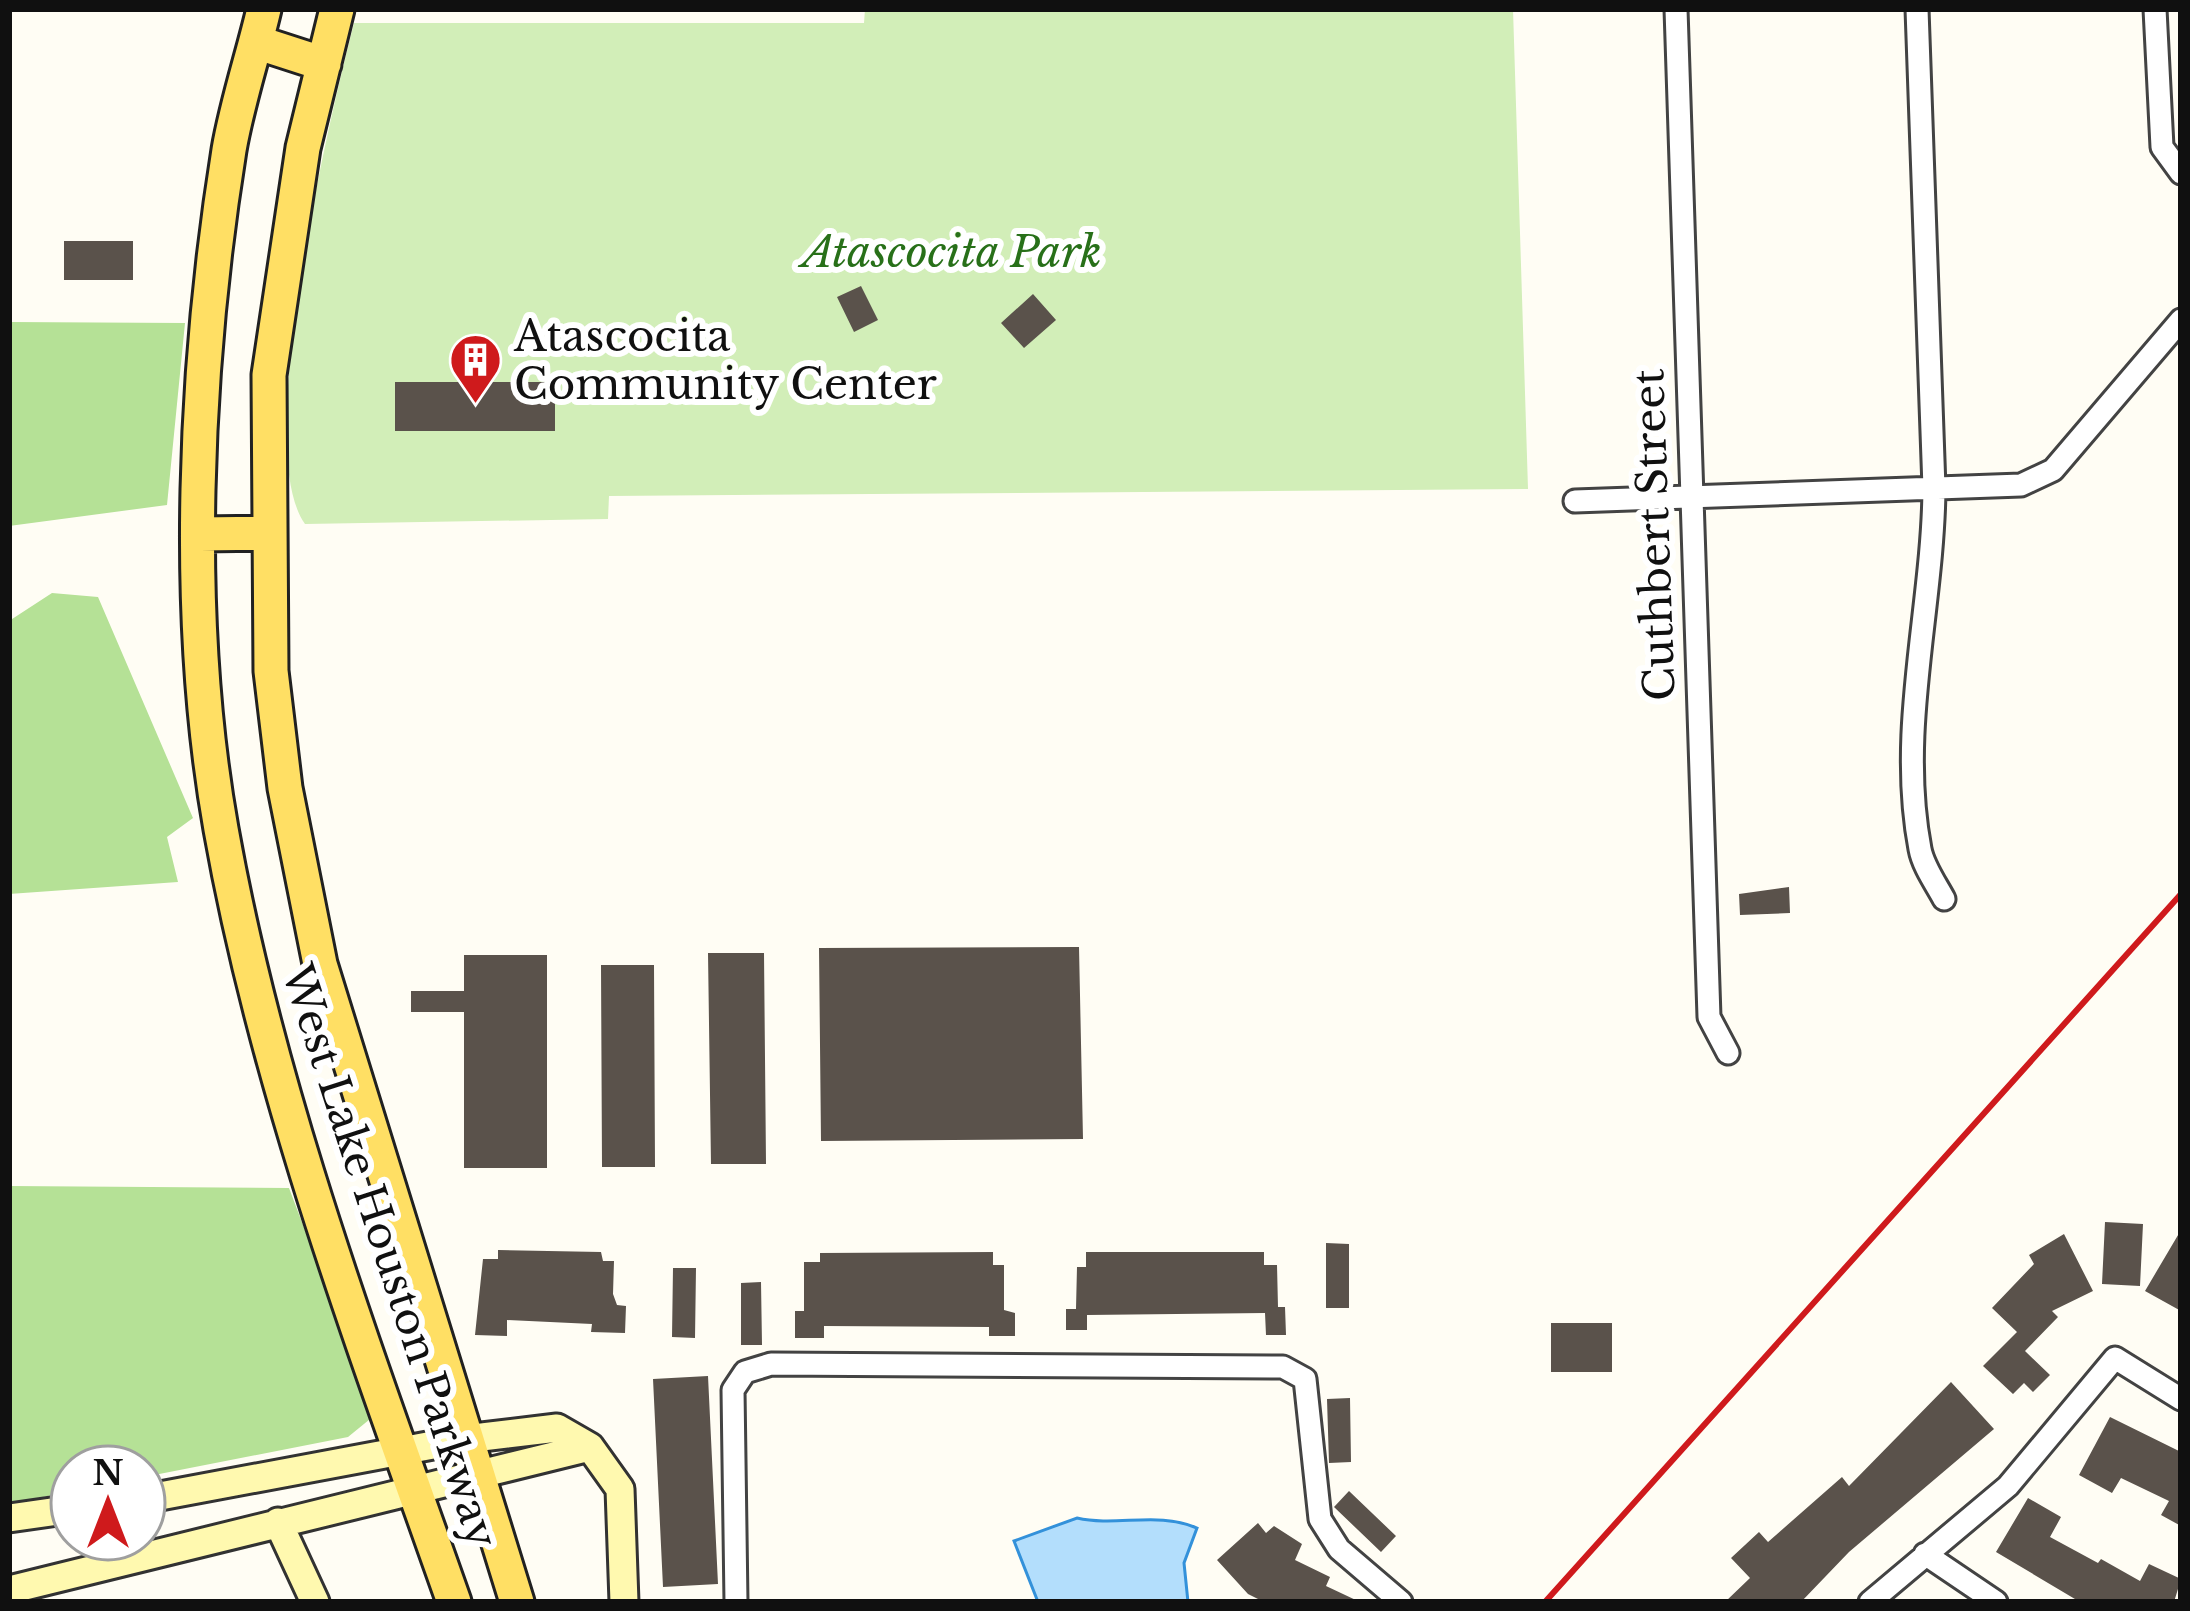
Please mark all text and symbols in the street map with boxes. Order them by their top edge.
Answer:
park label: Atascocita Park [797,226,1102,278]
place label: Atascocita Community Center [513,310,937,410]
building icon: Atascocita Community Center [447,332,503,406]
street label: Cuthbert Street [1622,368,1686,702]
street label: West Lake Houston Parkway [271,957,509,1554]
north arrow [48,1443,168,1563]
text: N [92,1453,124,1494]

